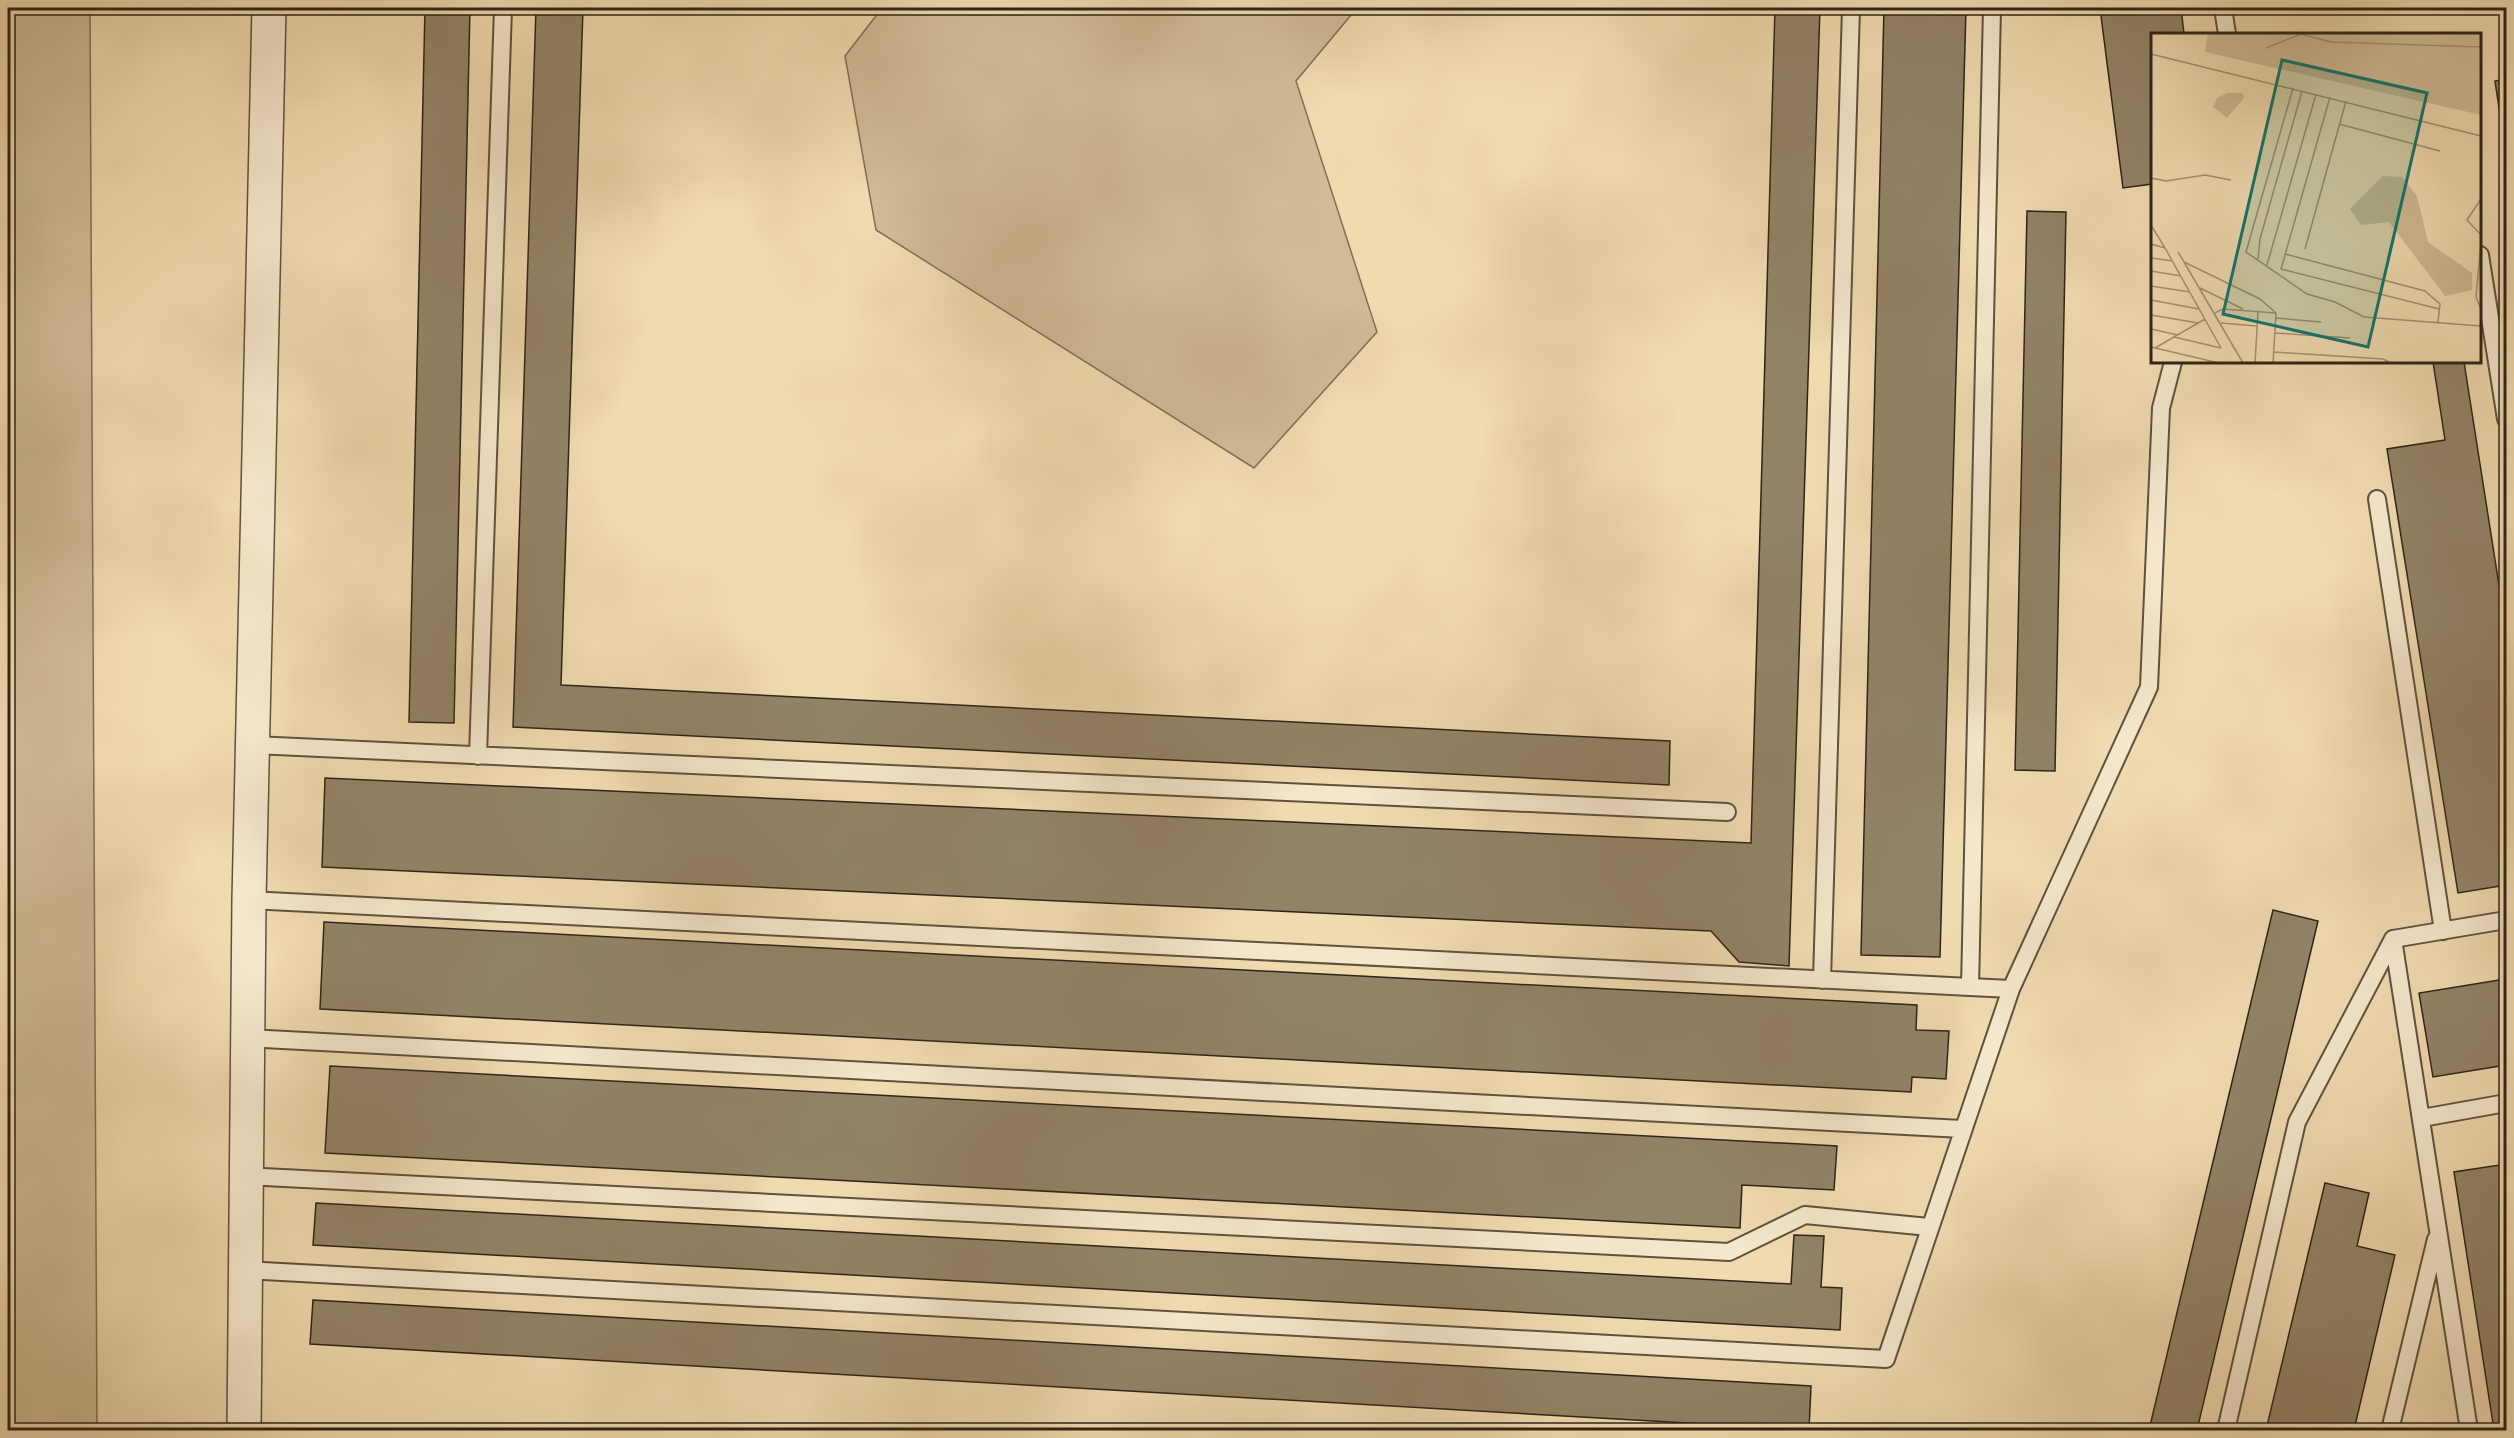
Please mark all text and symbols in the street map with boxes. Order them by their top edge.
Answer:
inset map [2151,33,2481,363]

